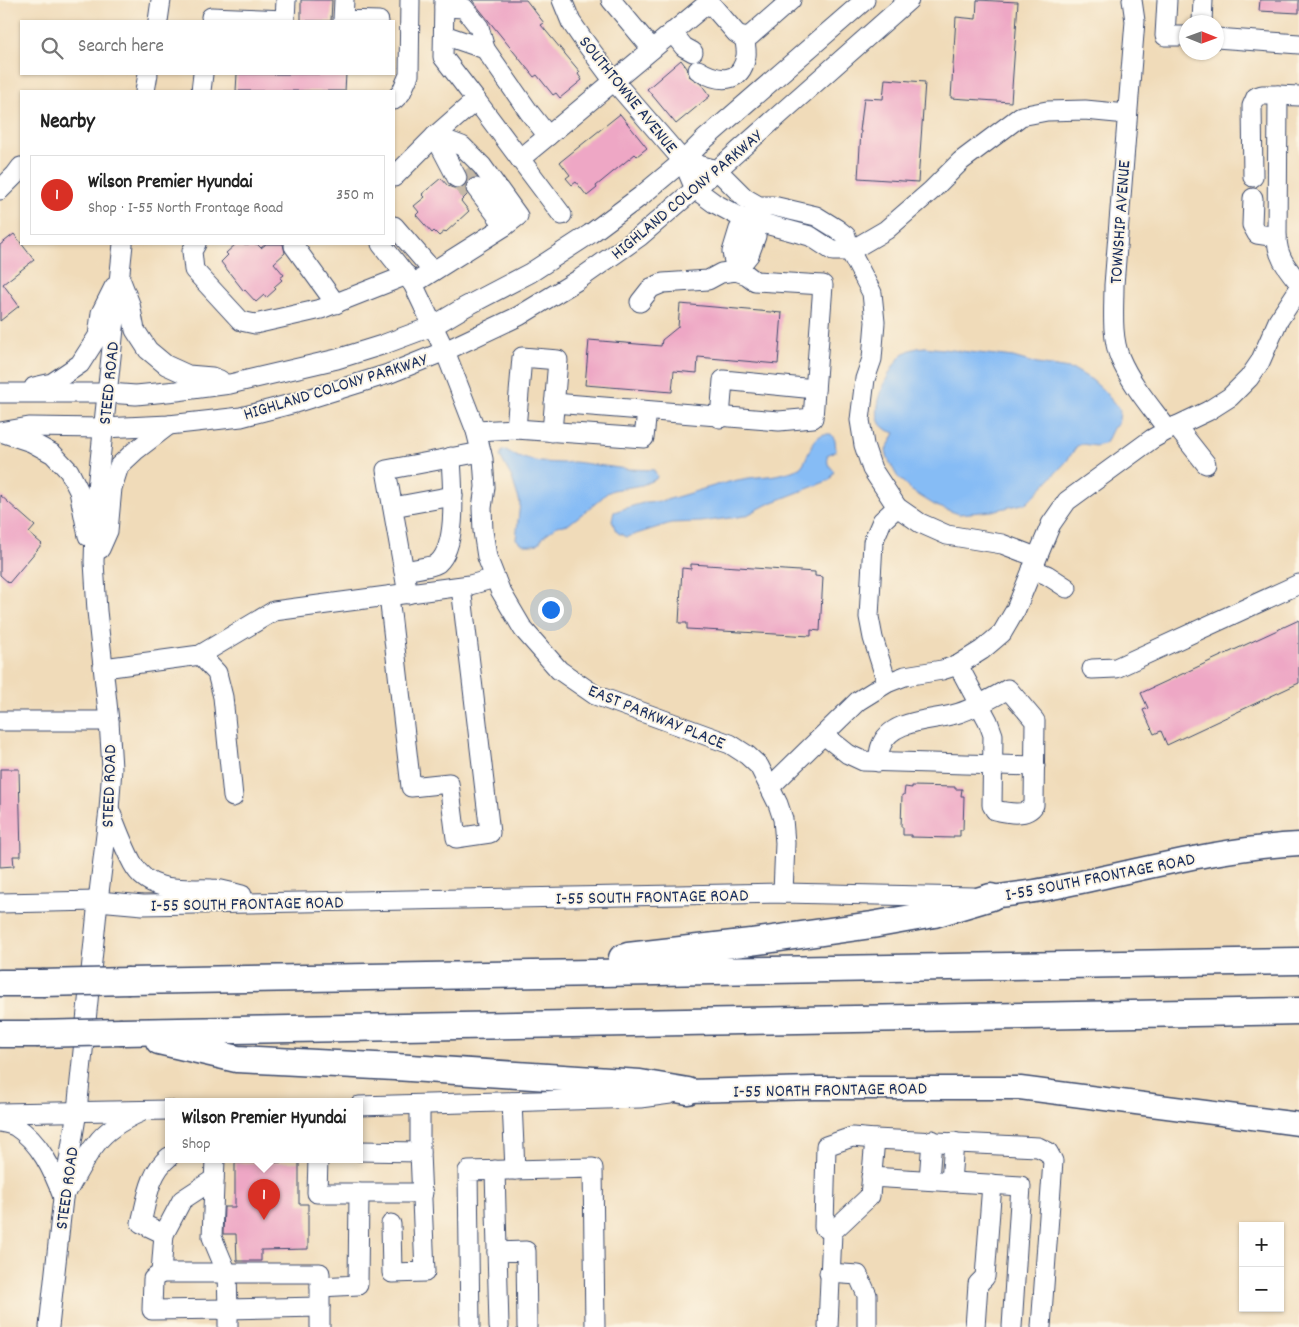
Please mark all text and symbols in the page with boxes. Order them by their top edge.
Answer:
north arrow [1179,15,1224,60]
search box [20,20,395,75]
street label: SOUTHTOWNE AVENUE [572,31,682,160]
icon: search [38,34,66,62]
text: Search here [78,34,164,61]
text: Nearby [40,108,95,138]
street label: HIGHLAND COLONY PARKWAY [606,124,770,267]
street label: TOWNSHIP AVENUE [1105,159,1138,285]
text: Wilson Premier Hyundai [88,170,253,197]
text: 1 [55,184,59,207]
text: 350 m [336,184,374,207]
text: Shop · I-55 North Frontage Road [88,197,283,220]
street label: STEED ROAD [94,341,127,426]
street label: HIGHLAND COLONY PARKWAY [241,348,432,428]
your location [538,597,564,623]
street label: EAST PARKWAY PLACE [584,679,728,757]
street label: STEED ROAD [97,744,124,828]
street label: I-55 SOUTH FRONTAGE ROAD [1004,848,1197,909]
street label: I-55 SOUTH FRONTAGE ROAD [556,884,749,913]
street label: I-55 SOUTH FRONTAGE ROAD [151,891,344,920]
street label: I-55 NORTH FRONTAGE ROAD [733,1077,927,1106]
popup [165,1098,363,1163]
text: Wilson Premier Hyundai [182,1106,346,1133]
text: Shop [182,1133,211,1156]
street label: STEED ROAD [50,1145,87,1231]
pin: 1 [248,1179,280,1220]
map controls [1239,1222,1284,1312]
button: + [1239,1222,1284,1267]
button: − [1239,1267,1284,1312]

